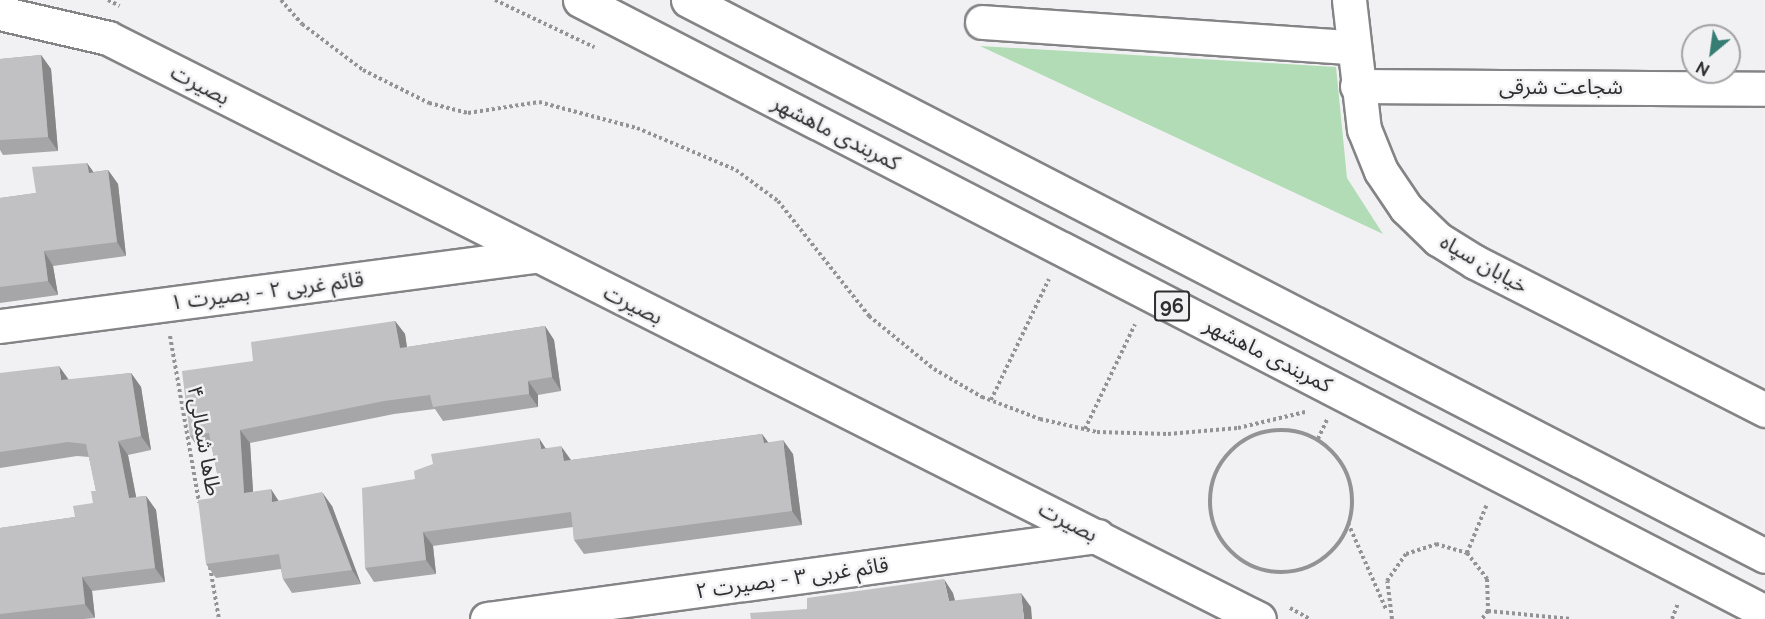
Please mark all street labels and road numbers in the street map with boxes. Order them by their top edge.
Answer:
street label: بصیرت [166,60,234,110]
street label: شجاعت شرقی [1499,74,1623,100]
street label: کمربندی ماهشهر [768,90,904,176]
street label: خیابان سپاه [1436,229,1532,299]
street label: قائم غربی ۲ - بصیرت ۱ [169,267,365,315]
street label: بصیرت [599,280,667,330]
road number: 96 [1154,289,1190,323]
street label: کمربندی ماهشهر [1200,312,1336,398]
street label: طاها شمالی۴ [182,384,226,498]
street label: بصیرت [1034,497,1102,547]
street label: قائم غربی ۳ - بصیرت ۲ [694,552,890,604]

